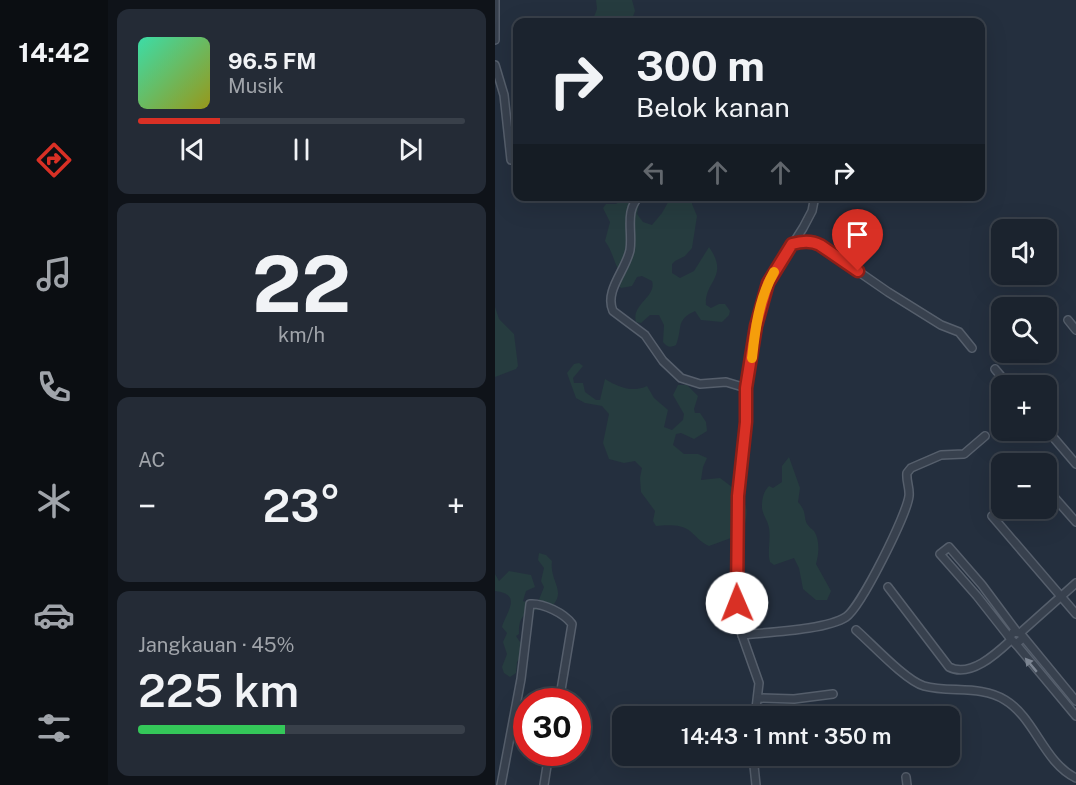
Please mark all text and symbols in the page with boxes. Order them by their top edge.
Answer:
text: 14:42 [18,36,90,68]
text: 300 m [636,41,765,90]
icon: right [537,42,615,120]
text: 96.5 FM [228,48,316,74]
text: Musik [228,74,284,98]
text: Belok kanan [636,91,790,123]
icon: previous [176,133,209,166]
icon: pause [285,133,318,166]
icon: next [394,133,427,166]
icon: directions [33,139,75,181]
icon: left [638,156,671,189]
icon: ahead [701,156,734,189]
icon: ahead [764,156,797,189]
icon: right [827,156,860,189]
pin [832,209,883,271]
icon: arrive [841,218,874,251]
map controls [991,219,1057,519]
button: sound [991,219,1057,285]
text: 22 [252,238,351,330]
icon: music [33,253,75,295]
button: search [991,297,1057,363]
text: km/h [278,323,325,347]
icon: phone [33,366,75,408]
button: + [991,375,1057,441]
text: AC [138,448,165,472]
button: − [991,453,1057,519]
text: 23° [262,479,341,532]
icon: climate [33,480,75,522]
text: − [138,487,156,525]
text: + [447,487,465,525]
position arrow [705,571,769,635]
icon: car [33,594,75,636]
text: Jangkauan · 45% [138,633,295,657]
one-way arrow [1025,657,1038,673]
text: 225 km [138,664,299,717]
speed limit sign: 30 [513,688,591,766]
icon: filters [33,707,75,749]
text: 14:43 · 1 mnt · 350 m [681,723,891,749]

